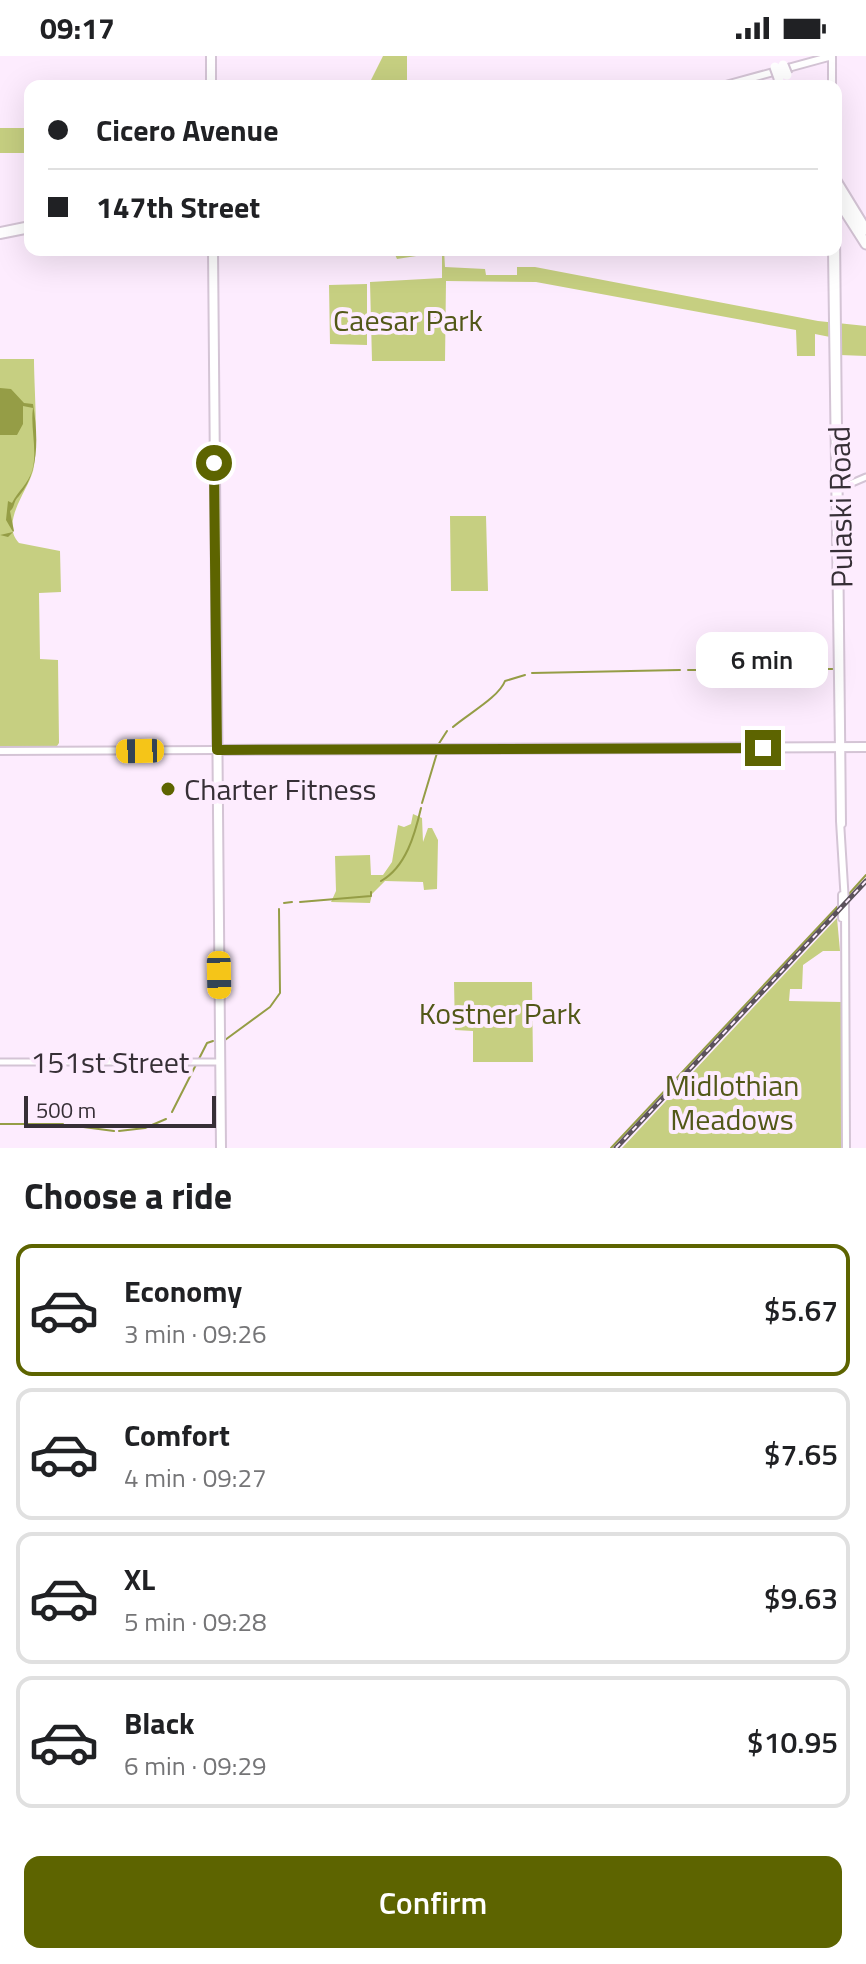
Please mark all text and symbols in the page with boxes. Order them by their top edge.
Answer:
text: 09:17 [40,5,115,51]
text: Cicero Avenue [96,107,278,153]
text: 147th Street [96,184,260,230]
park label: Caesar Park [333,297,483,343]
street label: Pulaski Road [816,426,864,588]
route start [196,445,232,481]
callout: 6 min [697,632,829,688]
text: 6 min [731,640,793,679]
route end [745,730,781,766]
car [116,739,164,763]
place label: Charter Fitness [184,766,377,812]
marker: Charter Fitness [159,780,177,798]
car [207,951,231,999]
park label: Kostner Park [419,990,581,1036]
street label: 151st Street [31,1039,190,1085]
park label: Midlothian Meadows [665,1062,799,1142]
scale bar [24,1092,216,1128]
text: 500 m [36,1093,96,1127]
text: Choose a ride [24,1168,232,1223]
text: Economy [124,1268,242,1314]
icon: car [28,1274,100,1346]
text: $5.67 [764,1287,838,1333]
text: 3 min · 09:26 [124,1314,267,1353]
text: Comfort [124,1412,230,1458]
icon: car [28,1418,100,1490]
text: $7.65 [764,1431,838,1477]
text: 4 min · 09:27 [124,1458,267,1497]
text: XL [124,1556,155,1602]
icon: car [28,1562,100,1634]
text: $9.63 [764,1575,838,1621]
text: 5 min · 09:28 [124,1602,267,1641]
text: Black [124,1700,195,1746]
icon: car [28,1706,100,1778]
text: $10.95 [747,1719,838,1765]
text: 6 min · 09:29 [124,1746,267,1785]
button: Confirm [24,1856,842,1948]

